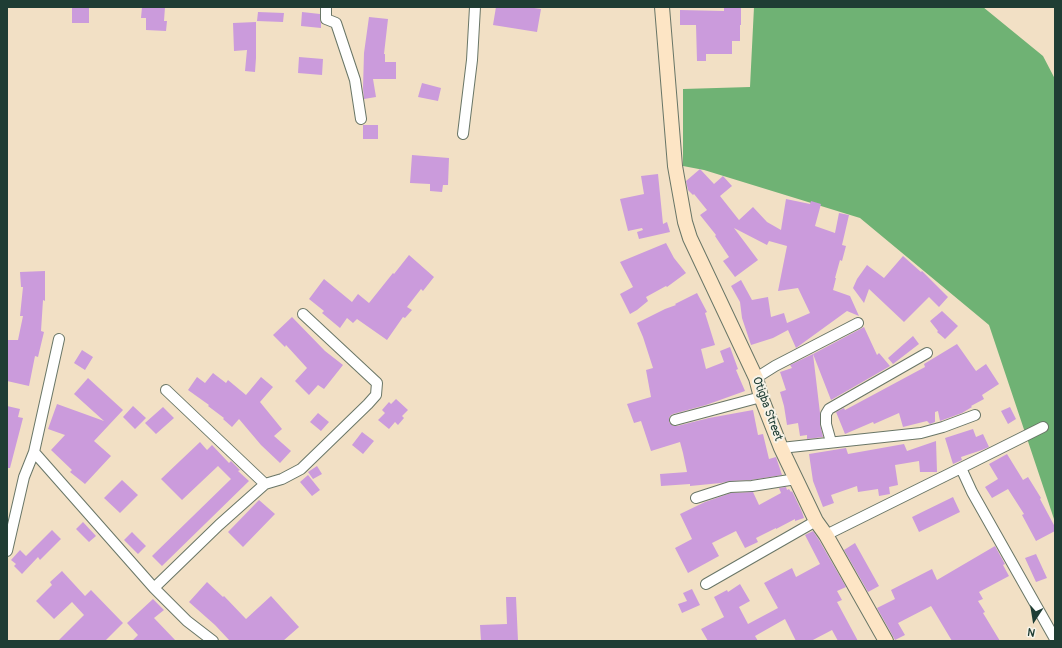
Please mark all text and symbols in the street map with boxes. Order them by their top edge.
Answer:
street label: Otigba Street [749,375,785,443]
north arrow [1014,600,1054,640]
text: N [1026,625,1036,639]

